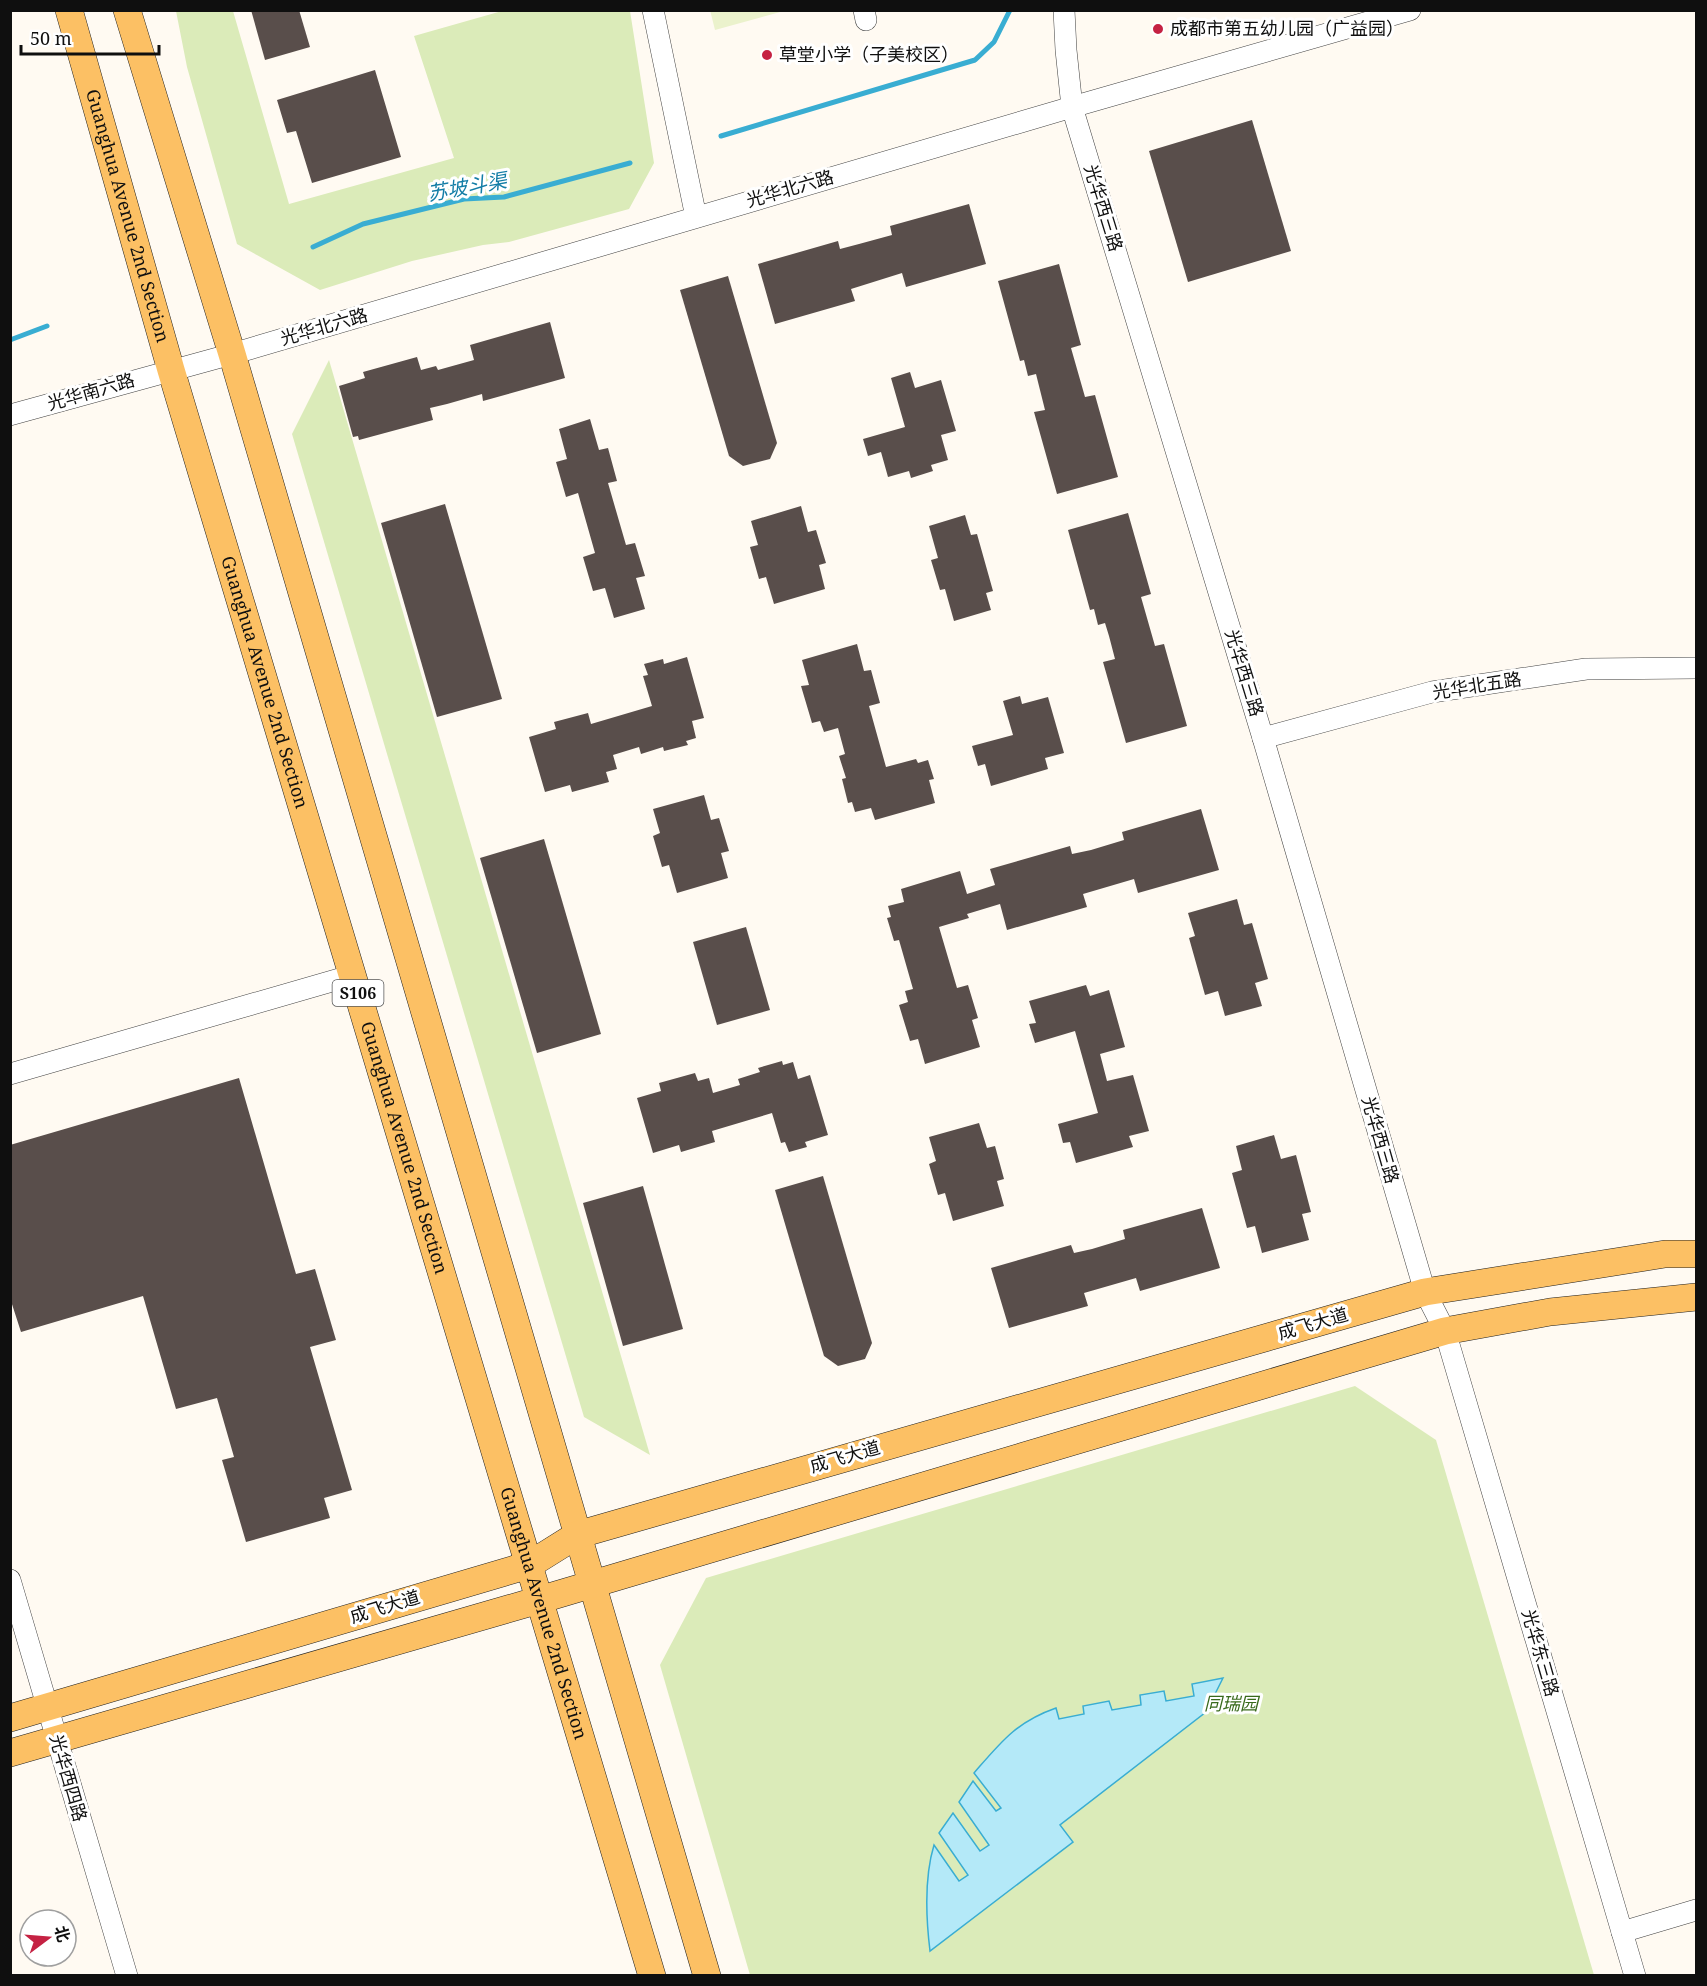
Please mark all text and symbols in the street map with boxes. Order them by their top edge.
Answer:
place label: 成都市第五幼儿园（广益园） [1170,16,1404,40]
scale bar [21,18,159,56]
marker: 成都市第五幼儿园（广益园） [1151,22,1165,36]
text: 50 m [30,26,72,50]
place label: 草堂小学（子美校区） [779,42,959,66]
marker: 草堂小学（子美校区） [760,48,774,62]
street label: Guanghua Avenue 2nd Section [81,86,176,345]
street label: 光华西三路 [1079,161,1129,254]
street label: 光华北六路 [743,164,836,212]
water label: 苏坡斗渠 [425,166,512,207]
street label: 光华北六路 [277,302,370,350]
street label: 光华南六路 [44,367,137,415]
street label: Guanghua Avenue 2nd Section [216,553,315,811]
street label: 光华西三路 [1220,626,1270,719]
street label: 光华北五路 [1431,666,1523,704]
road number: S106 [332,980,384,1006]
street label: Guanghua Avenue 2nd Section [356,1018,454,1277]
street label: 光华西三路 [1357,1093,1405,1186]
street label: 成飞大道 [1275,1302,1351,1344]
street label: 成飞大道 [807,1435,883,1477]
street label: Guanghua Avenue 2nd Section [495,1484,594,1742]
street label: 成飞大道 [347,1584,423,1628]
street label: 光华东三路 [1517,1606,1565,1699]
park label: 同瑞园 [1204,1691,1261,1715]
street label: 光华西四路 [45,1731,93,1824]
north arrow [18,1908,78,1968]
text: 北 [50,1923,75,1945]

